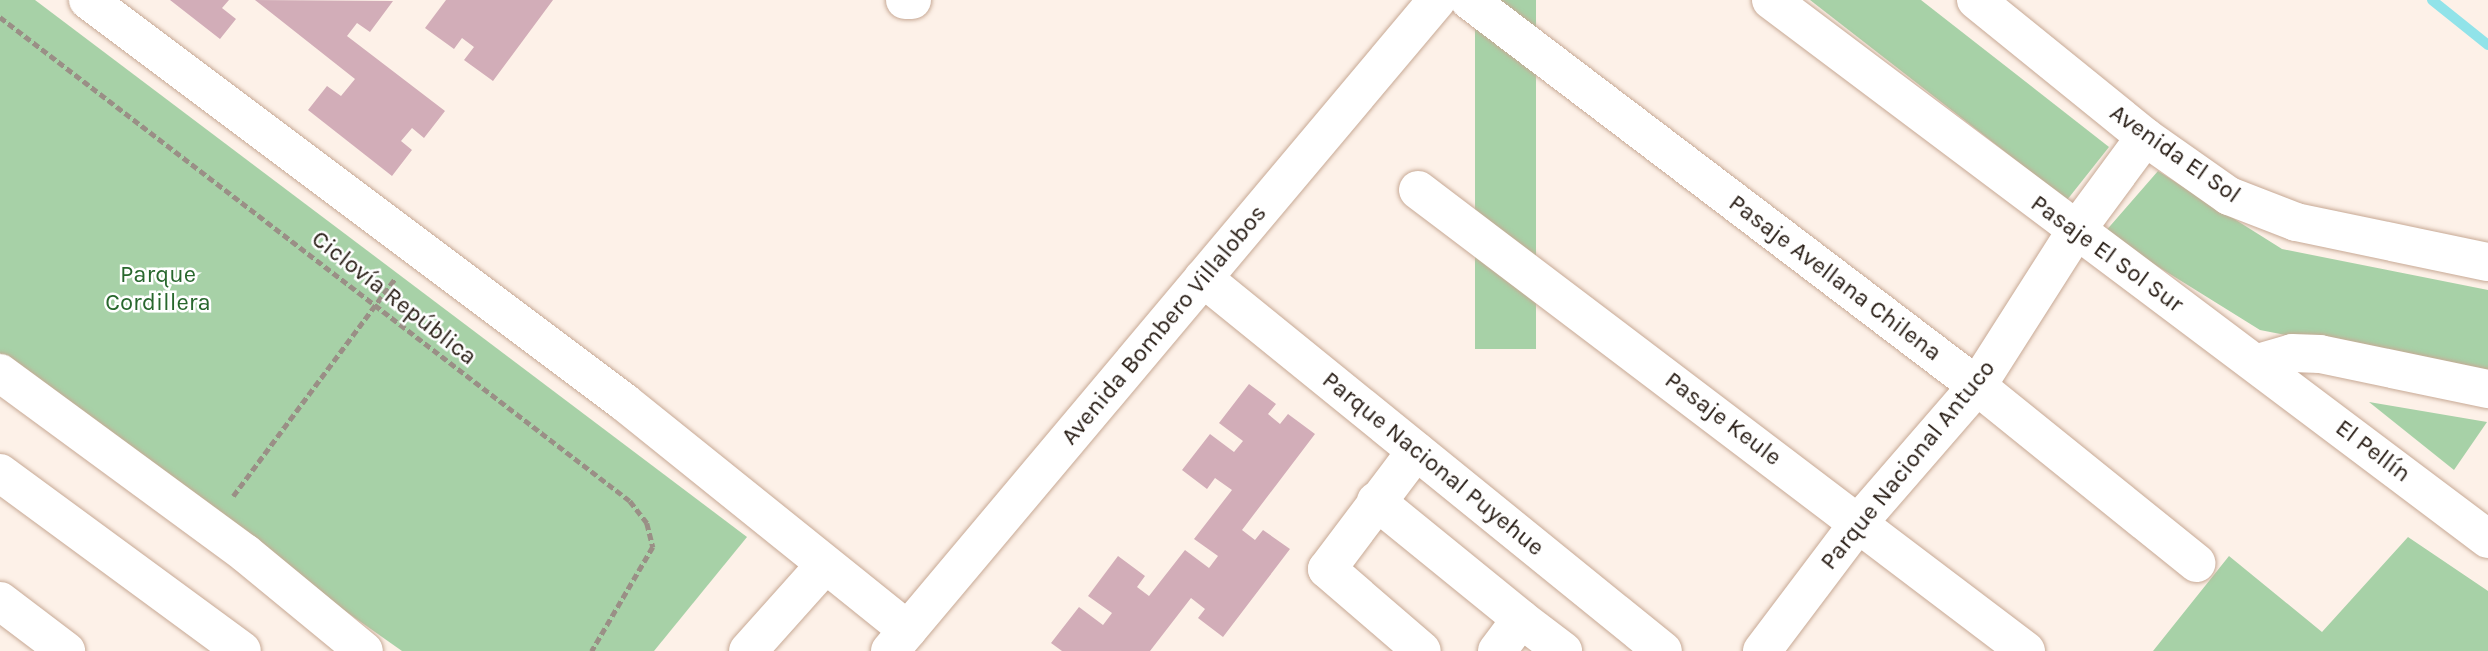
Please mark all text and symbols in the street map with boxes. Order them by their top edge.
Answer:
street label: Avenida El Sol [2104,98,2246,210]
street label: Pasaje Avellana Chilena [1723,189,1947,367]
street label: Pasaje El Sol Sur [2025,189,2189,319]
street label: Avenida Bombero Villalobos [1055,199,1273,451]
street label: Ciclovía República [306,225,482,371]
park label: Parque Cordillera [105,261,211,317]
street label: Parque Nacional Antuco [1815,354,2001,576]
street label: Parque Nacional Puyehue [1316,366,1550,562]
street label: Pasaje Keule [1659,366,1787,472]
street label: El Pellín [2330,413,2416,489]

